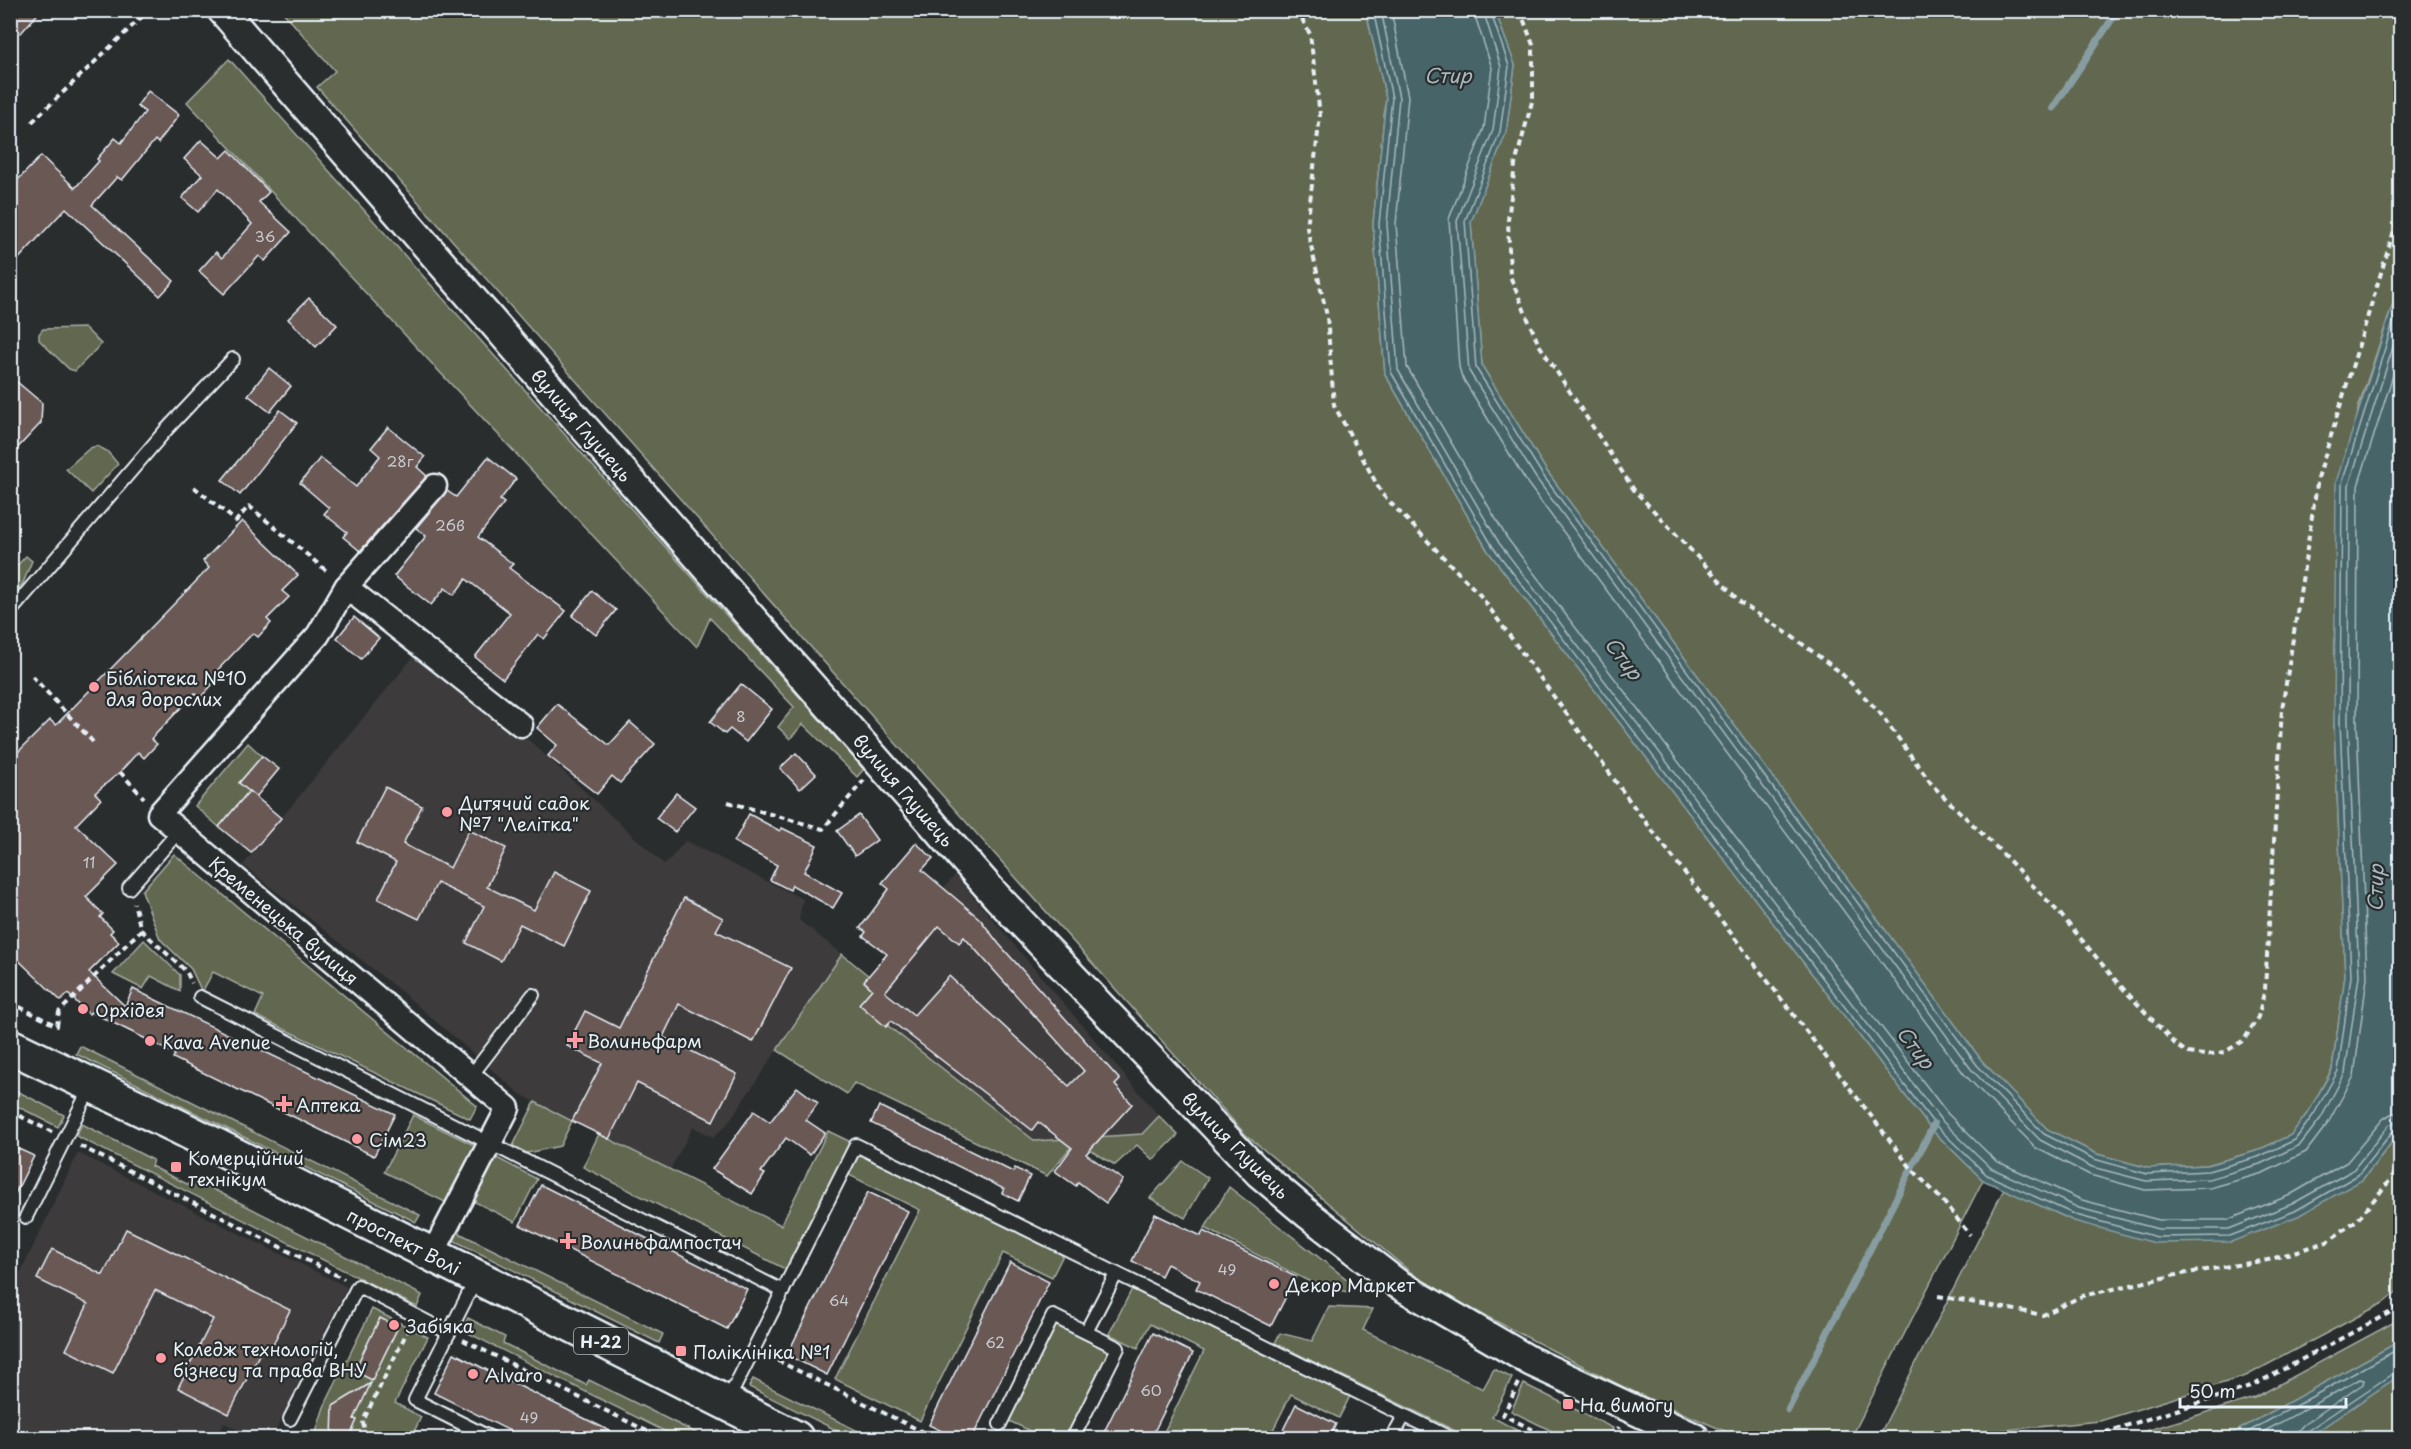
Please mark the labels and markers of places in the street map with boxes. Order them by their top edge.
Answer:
place label: Бібліотека №10 для дорослих [106,664,247,712]
marker: Бібліотека №10 для дорослих [87,680,101,694]
place label: Дитячий садок №7 "Лелітка" [458,789,590,837]
marker: Дитячий садок №7 "Лелітка" [440,805,454,819]
place label: Орхідея [95,996,165,1023]
marker: Орхідея [76,1002,90,1016]
place label: Волиньфарм [587,1027,702,1054]
place label: Kava Avenue [162,1028,271,1055]
marker: Волиньфарм [568,1033,582,1047]
marker: Kava Avenue [143,1034,157,1048]
place label: Аптека [296,1091,361,1118]
marker: Аптека [277,1097,291,1111]
place label: Сім23 [369,1126,427,1153]
marker: Сім23 [350,1132,364,1146]
place label: Комерційний технікум [188,1144,304,1192]
marker: Комерційний технікум [169,1160,183,1174]
place label: Волиньфампостач [580,1228,742,1255]
marker: Волиньфампостач [561,1234,575,1248]
place label: Декор Маркет [1285,1271,1415,1298]
marker: Декор Маркет [1267,1277,1281,1291]
place label: Забіяка [405,1312,475,1339]
marker: Забіяка [387,1318,401,1332]
place label: Коледж технологій, бізнесу та права ВНУ [173,1335,367,1383]
place label: Поліклініка №1 [693,1338,830,1365]
marker: Поліклініка №1 [674,1344,688,1358]
marker: Коледж технологій, бізнесу та права ВНУ [154,1351,168,1365]
place label: Alvaro [485,1361,543,1388]
marker: Alvaro [466,1367,480,1381]
place label: На вимогу [1580,1391,1673,1418]
marker: На вимогу [1561,1397,1575,1411]

